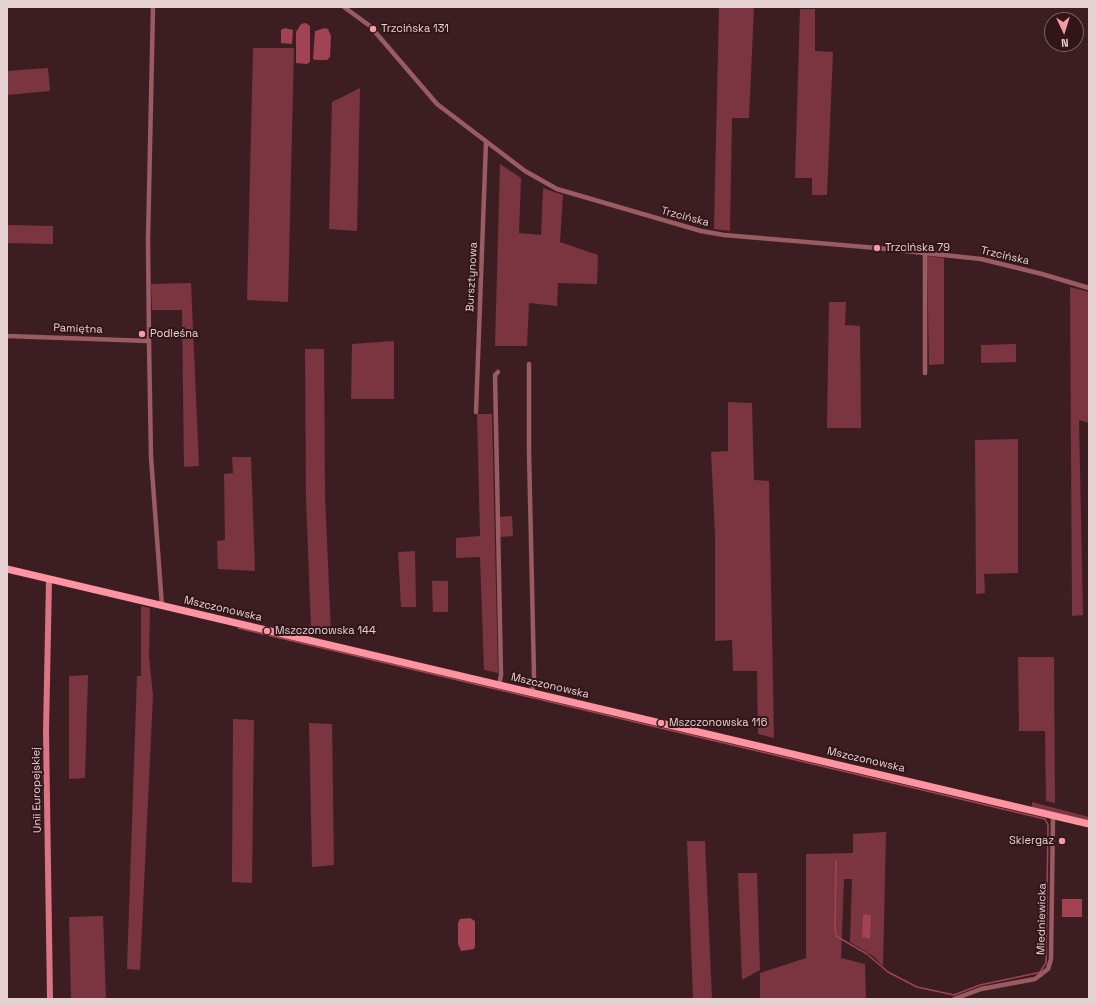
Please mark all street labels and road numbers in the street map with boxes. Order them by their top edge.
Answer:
street label: Trzcińska [660,204,710,230]
street label: Bursztynowa [464,242,480,312]
street label: Trzcińska [980,244,1030,268]
street label: Pamiętna [53,322,103,336]
street label: Mszczonowska [183,594,263,624]
street label: Mszczonowska [510,671,590,701]
street label: Mszczonowska [826,745,906,775]
street label: Unii Europejskiej [30,747,44,833]
street label: Miedniewicka [1035,883,1049,955]

